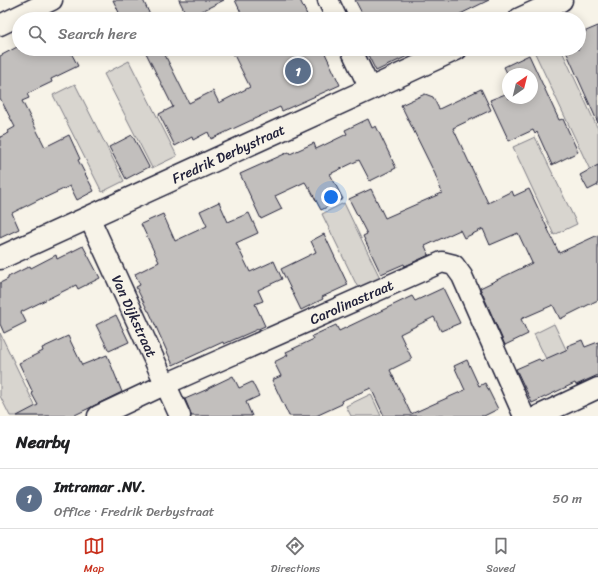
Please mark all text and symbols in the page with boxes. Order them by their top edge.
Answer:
search box [12,12,586,56]
text: Search here [58,21,137,47]
icon: search [26,23,48,45]
pin: 1 [285,56,311,86]
north arrow [502,68,538,104]
street label: Fredrik Derbystraat [168,117,289,191]
your location [321,187,341,207]
street label: Van Dijkstraat [104,271,164,362]
street label: Carolinastraat [306,273,398,332]
text: Nearby [16,427,70,457]
text: Intramar .NV. [54,474,146,500]
text: 1 [26,487,32,510]
text: 50 m [552,487,582,510]
text: Office · Fredrik Derbystraat [54,500,214,523]
tab: Map [83,535,105,578]
tab: Directions [271,535,320,578]
tab: Saved [486,535,515,578]

